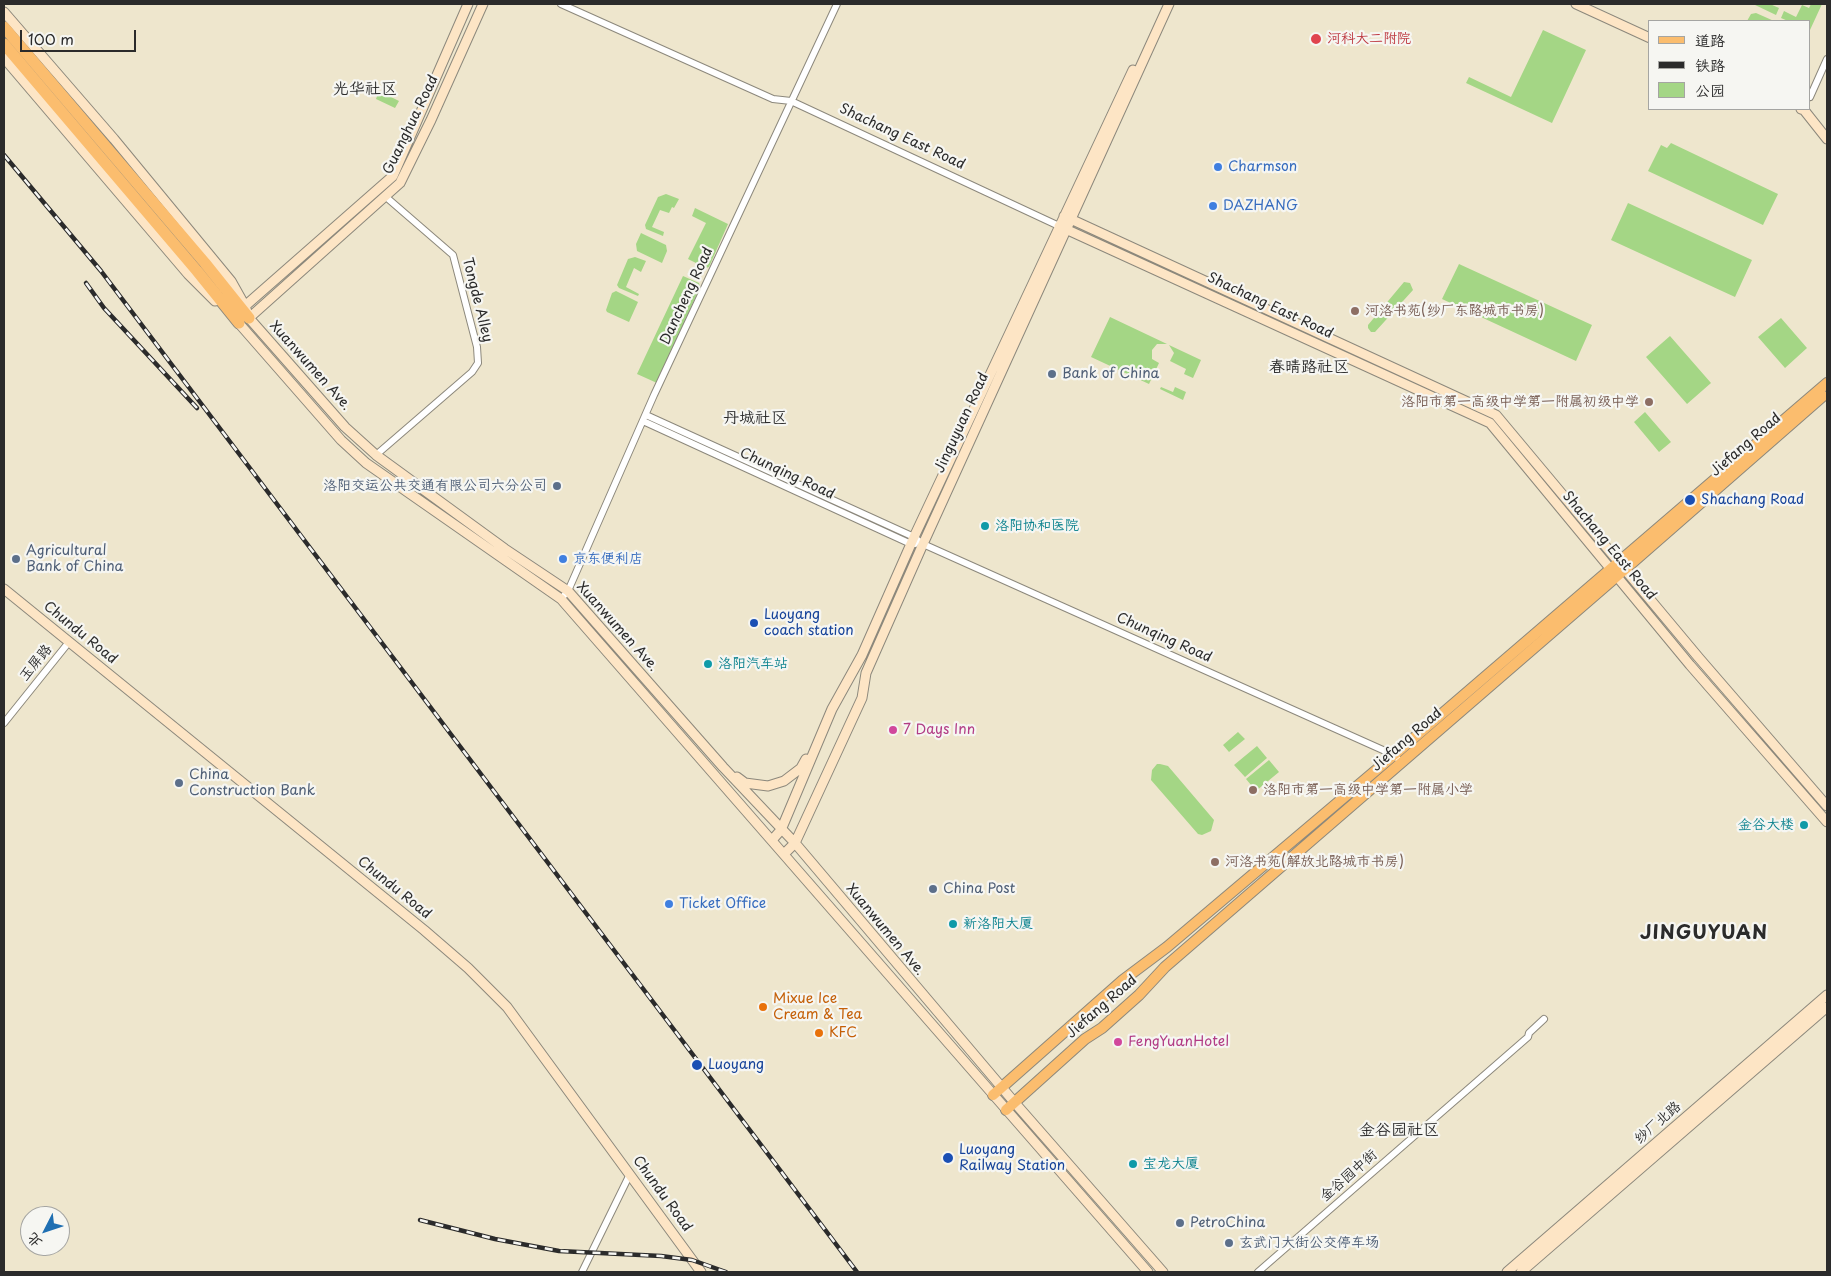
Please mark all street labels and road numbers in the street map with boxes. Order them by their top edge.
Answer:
street label: Guanghua Road [380,73,442,177]
street label: Shachang East Road [836,100,968,174]
street label: Dancheng Road [657,245,717,347]
street label: Tongde Alley [458,256,496,344]
street label: Shachang East Road [1204,269,1336,343]
street label: Xuanwumen Ave. [266,318,354,414]
street label: Jinguyuan Road [931,370,993,476]
street label: Jiefang Road [1707,410,1785,480]
street label: Chunqing Road [737,445,837,503]
street label: Shachang East Road [1559,488,1659,604]
street label: Xuanwumen Ave. [573,579,661,675]
street label: Chundu Road [40,598,120,668]
street label: Chunqing Road [1114,609,1214,667]
street label: 玉屏路 [16,641,56,685]
street label: Jiefang Road [1368,705,1446,775]
street label: Chundu Road [354,853,434,923]
street label: Xuanwumen Ave. [842,881,928,979]
street label: Jiefang Road [1063,972,1141,1042]
street label: 纱厂北路 [1631,1098,1685,1148]
street label: 金谷园中街 [1317,1147,1381,1205]
street label: Chundu Road [629,1153,695,1235]

